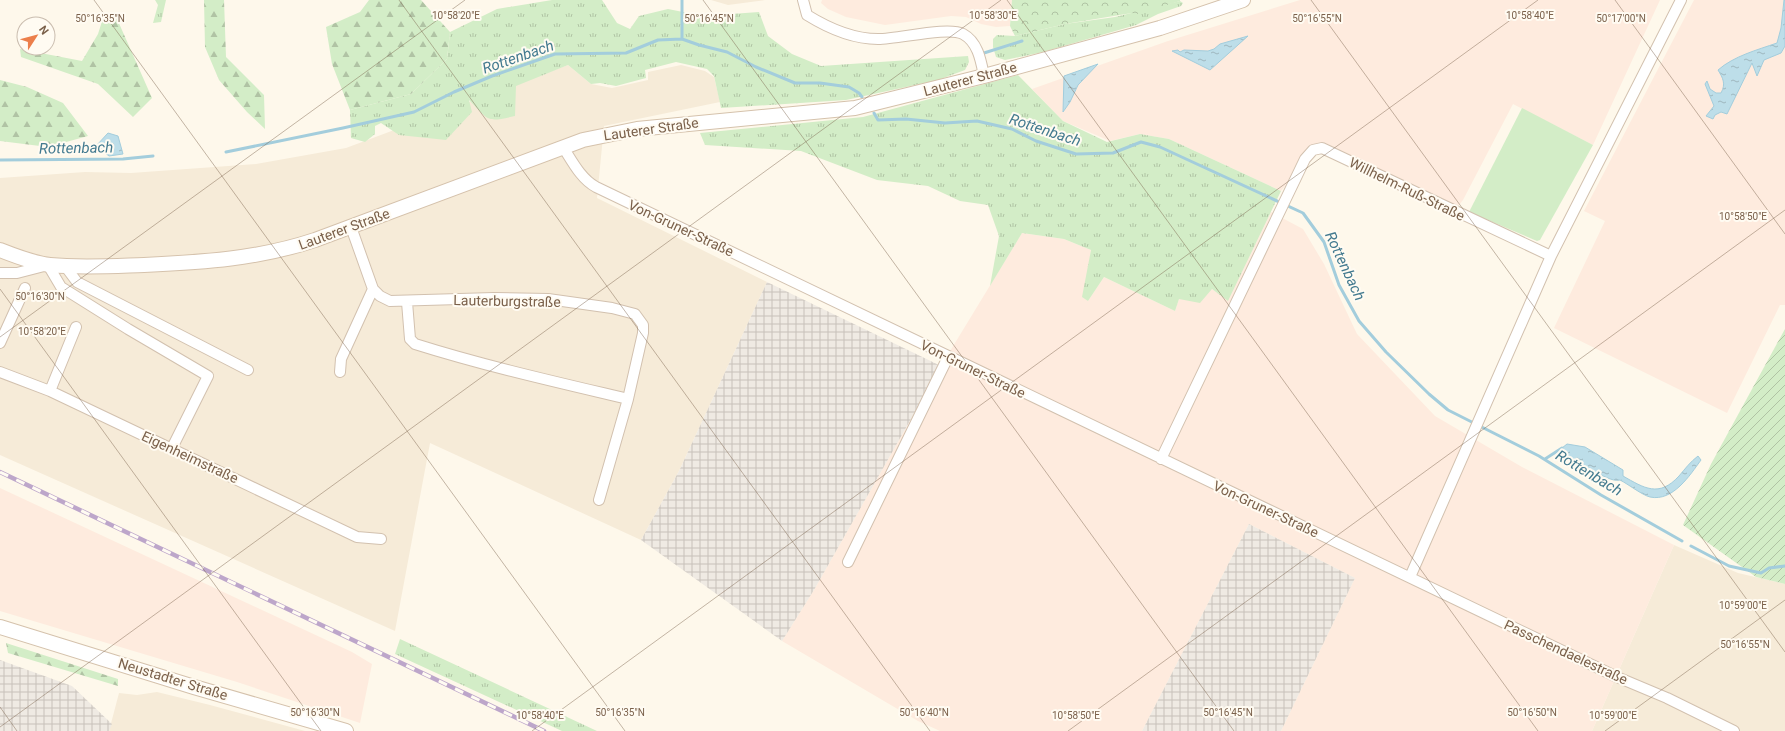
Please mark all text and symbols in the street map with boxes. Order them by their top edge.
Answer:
text: 10°58'20"E [432,10,480,21]
text: 10°58'30"E [969,10,1017,21]
text: 10°58'40"E [1506,10,1554,21]
text: 50°16'35"N [75,13,125,24]
text: 50°16'45"N [684,13,734,24]
text: 50°16'55"N [1292,13,1342,24]
text: 50°17'00"N [1596,13,1646,24]
north arrow [16,16,56,56]
text: N [36,23,51,38]
water label: Rottenbach [480,36,556,78]
street label: Lauterer Straße [922,59,1018,99]
water label: Rottenbach [1007,110,1083,150]
street label: Lauterer Straße [602,114,700,144]
water label: Rottenbach [39,138,113,158]
street label: Willhelm-Ruß-Straße [1347,154,1467,224]
street label: Von-Gruner-Straße [626,197,736,259]
street label: Lauterer Straße [296,205,392,253]
text: 10°58'50"E [1719,211,1767,222]
water label: Rottenbach [1321,229,1369,303]
text: 50°16'30"N [15,291,65,302]
street label: Lauterburgstraße [453,292,561,310]
text: 10°58'20"E [18,326,66,337]
street label: Von-Gruner-Straße [918,337,1028,401]
street label: Eigenheimstraße [139,428,241,486]
water label: Rottenbach [1553,446,1625,500]
street label: Von-Gruner-Straße [1211,478,1321,540]
text: 10°59'00"E [1719,600,1767,611]
street label: Passchendaelestraße [1502,616,1630,688]
text: 50°16'55"N [1720,639,1770,650]
street label: Neustadter Straße [116,655,230,703]
text: 50°16'30"N [290,707,340,718]
text: 50°16'35"N [595,707,645,718]
text: 50°16'40"N [899,707,949,718]
text: 50°16'45"N [1203,707,1253,718]
text: 50°16'50"N [1507,707,1557,718]
text: 10°58'40"E [516,710,564,721]
text: 10°58'50"E [1052,710,1100,721]
text: 10°59'00"E [1589,710,1637,721]

